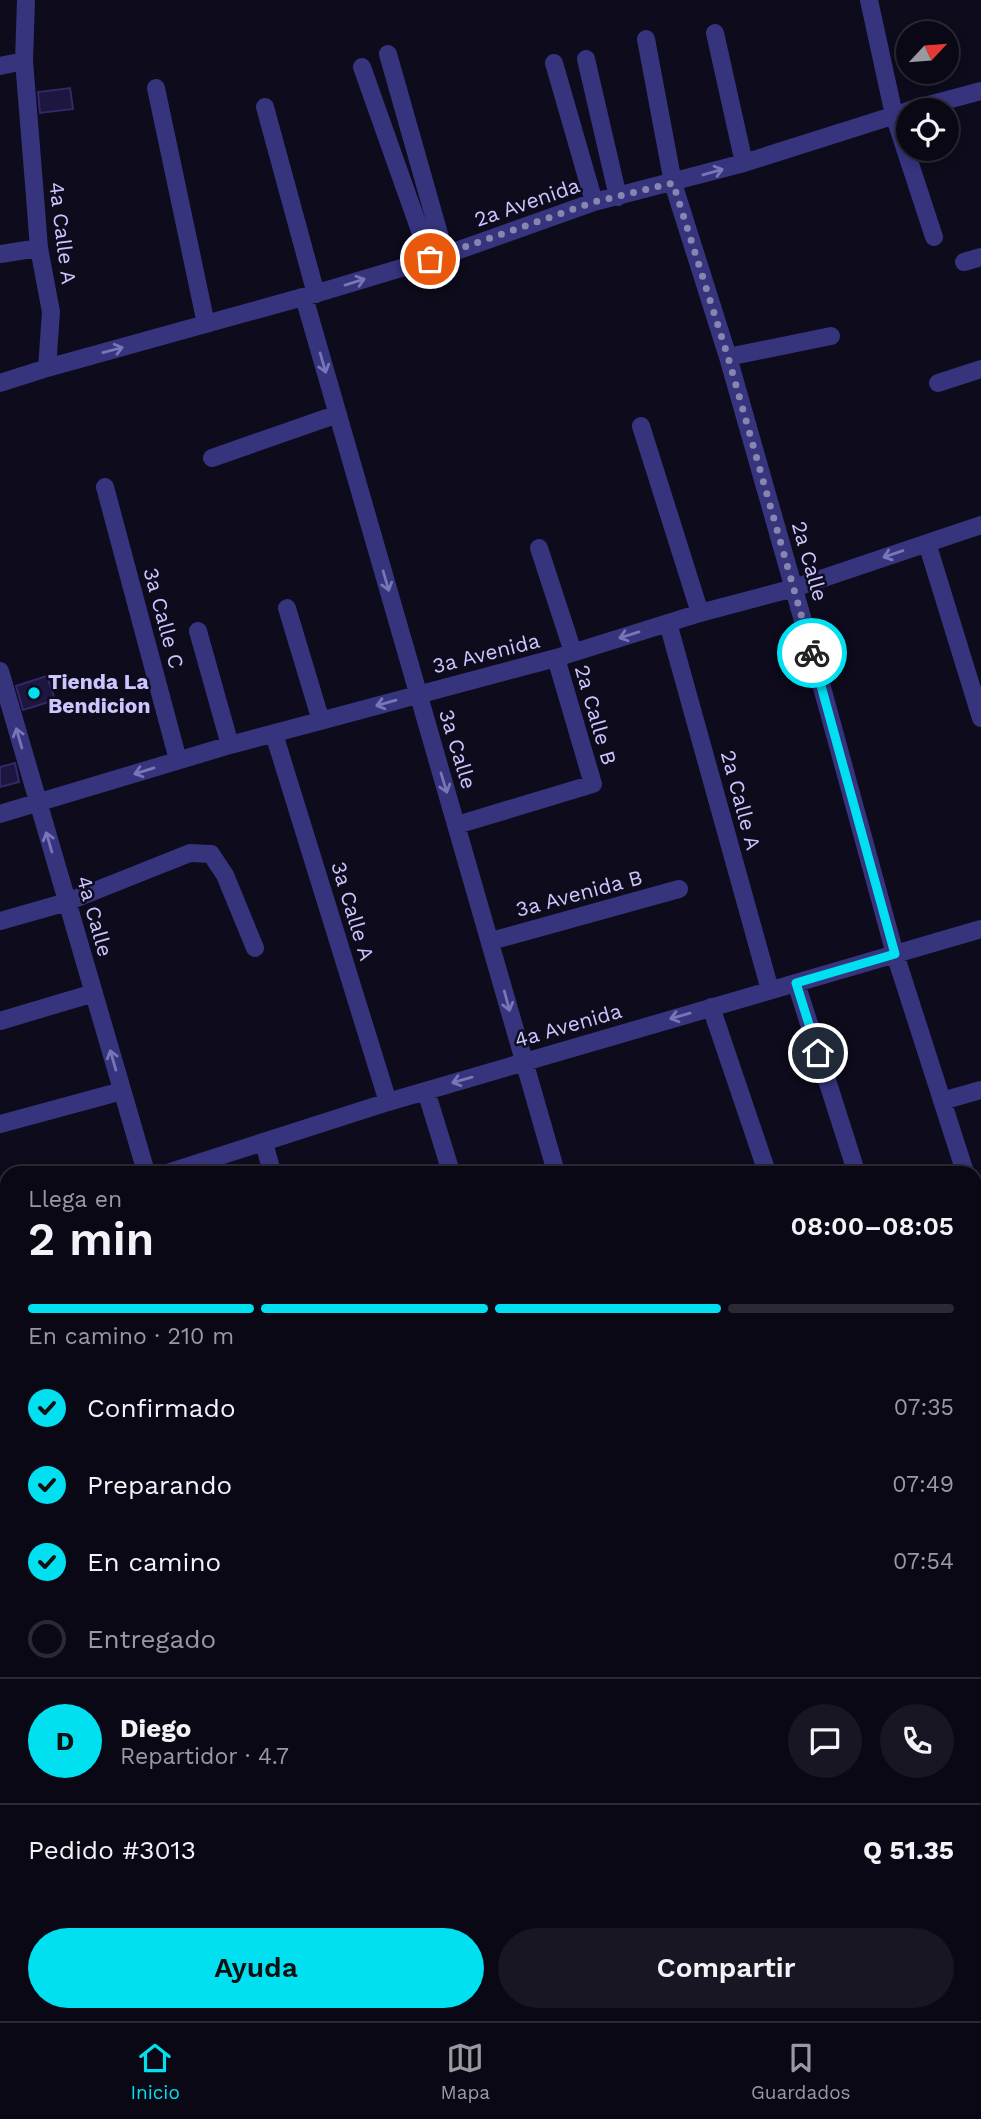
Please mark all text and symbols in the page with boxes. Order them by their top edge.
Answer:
north arrow [896,21,959,84]
map controls [896,21,959,161]
button: locate [896,98,959,161]
one-way arrow [702,164,724,177]
street label: 2a Avenida [471,172,583,232]
street label: 4a Calle A [44,180,82,286]
pin [400,229,460,289]
icon: bag [411,240,449,278]
one-way arrow [344,274,366,287]
one-way arrow [101,343,124,356]
one-way arrow [318,352,331,374]
street label: 2a Calle [787,518,833,604]
one-way arrow [882,548,904,561]
street label: 3a Calle C [139,565,189,671]
one-way arrow [380,570,393,592]
courier [777,618,847,688]
street label: 3a Avenida [430,628,542,678]
one-way arrow [618,630,640,642]
icon: bike [793,634,831,672]
street label: 2a Calle B [570,662,622,768]
place label: Tienda La Bendicion [48,669,150,718]
marker: Tienda La Bendicion [26,685,42,701]
one-way arrow [375,697,397,710]
street label: 3a Calle [434,706,482,792]
one-way arrow [12,727,25,749]
street label: 2a Calle A [716,747,766,853]
one-way arrow [133,766,155,778]
one-way arrow [438,771,451,793]
one-way arrow [42,831,55,853]
street label: 3a Calle A [326,858,380,964]
street label: 3a Avenida B [513,864,645,922]
street label: 4a Calle [72,873,118,959]
one-way arrow [501,990,514,1012]
street label: 4a Avenida [511,998,625,1052]
one-way arrow [670,1011,692,1024]
pin [788,1023,848,1083]
icon: home [799,1034,837,1072]
one-way arrow [105,1049,118,1071]
one-way arrow [451,1075,473,1088]
text: Llega en [28,1186,122,1213]
text: 08:00–08:05 [791,1211,954,1241]
text: 2 min [28,1212,154,1266]
text: En camino · 210 m [28,1323,234,1350]
icon: check [28,1389,66,1427]
text: Confirmado [87,1393,236,1423]
text: 07:35 [894,1394,954,1421]
icon: check [28,1466,66,1504]
text: Preparando [87,1470,232,1500]
text: 07:49 [892,1471,954,1498]
icon: check [28,1543,66,1581]
text: En camino [87,1547,221,1577]
text: 07:54 [893,1548,954,1575]
text: Entregado [87,1624,216,1654]
button: chat [788,1704,862,1778]
button: phone [880,1704,954,1778]
text: Diego [120,1713,191,1743]
text: D [56,1726,74,1756]
text: Repartidor · 4.7 [120,1743,289,1770]
text: Pedido #3013 [28,1835,196,1865]
text: Q 51.35 [863,1835,954,1865]
button: Ayuda [28,1928,484,2008]
button: Compartir [498,1928,954,2008]
tab: Inicio [130,2039,180,2104]
tab: Mapa [441,2039,490,2104]
tab: Guardados [751,2039,851,2104]

